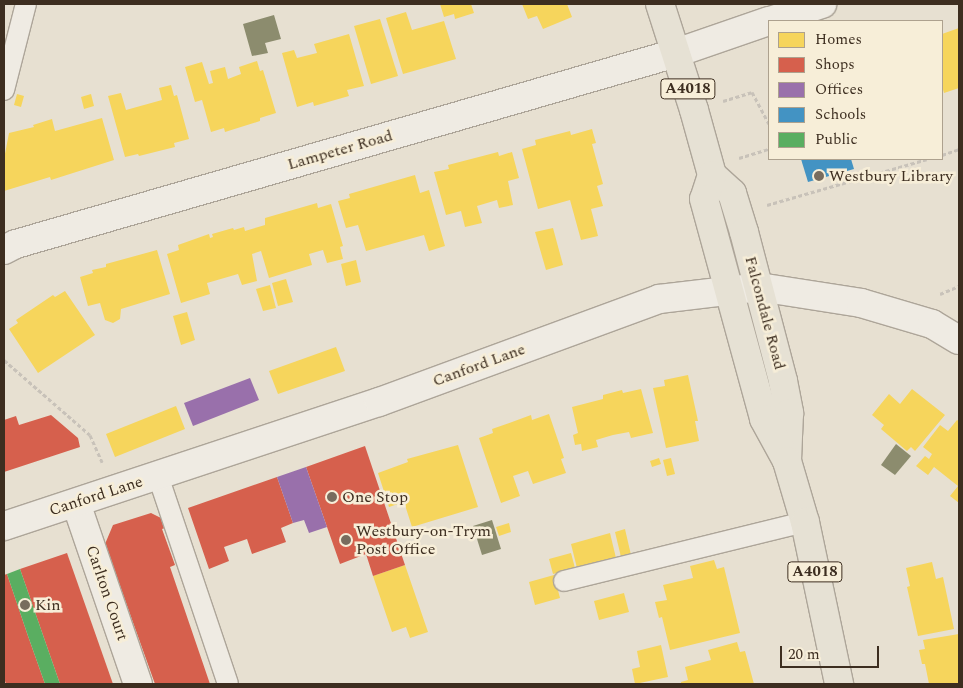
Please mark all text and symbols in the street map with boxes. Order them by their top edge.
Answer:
legend [768,20,943,160]
text: Homes [815,28,862,51]
text: Shops [815,53,855,76]
road number: A4018 [659,76,717,102]
text: Offices [815,78,863,101]
text: Schools [815,103,866,126]
street label: Lampeter Road [285,126,395,174]
text: Public [815,128,858,151]
place label: Westbury Library [829,166,953,186]
marker: Westbury Library [813,170,825,182]
street label: Falcondale Road [741,254,789,372]
street label: Canford Lane [430,339,528,391]
street label: Canford Lane [47,472,145,520]
place label: One Stop [342,487,408,507]
marker: One Stop [326,491,338,503]
place label: Westbury-on-Trym Post Office [356,521,491,559]
marker: Westbury-on-Trym Post Office [340,534,352,546]
street label: Carlton Court [82,543,132,643]
road number: A4018 [786,560,844,584]
place label: Kin [35,595,61,615]
marker: Kin [19,599,31,611]
scale bar [783,636,882,668]
text: 20 m [788,643,820,666]

